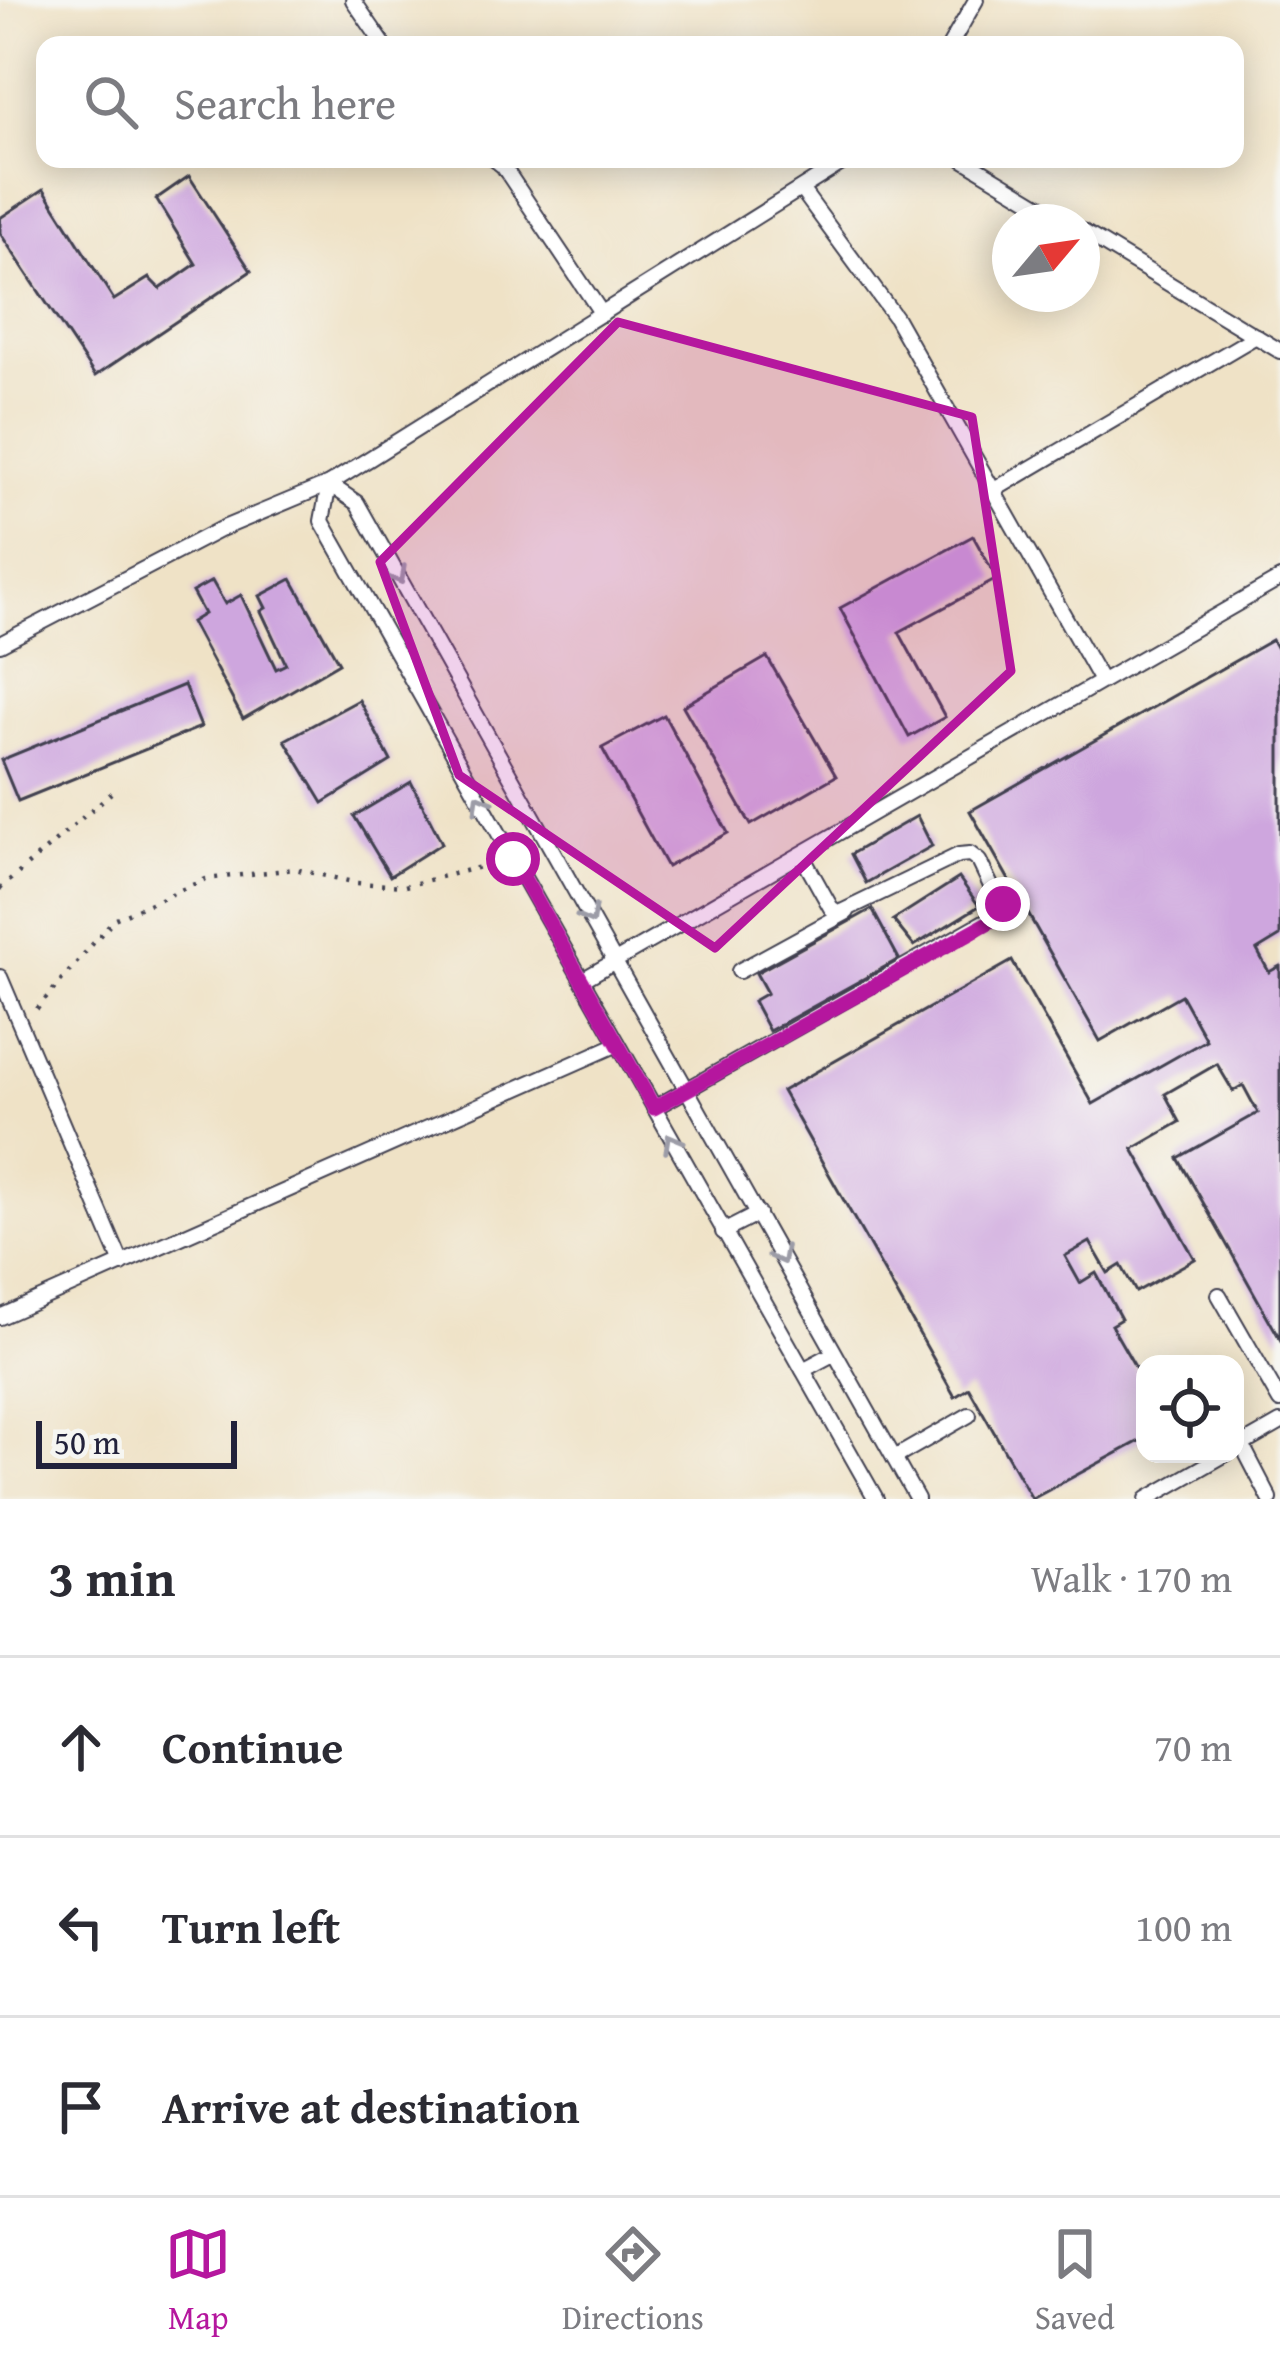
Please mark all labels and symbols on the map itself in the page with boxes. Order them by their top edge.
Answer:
north arrow [992,204,1100,312]
one-way arrow [384,563,407,584]
one-way arrow [473,793,496,815]
route start [486,832,540,886]
route end [976,877,1030,931]
one-way arrow [575,903,598,924]
one-way arrow [664,1133,687,1154]
one-way arrow [766,1243,789,1264]
scale bar [36,1415,237,1468]

